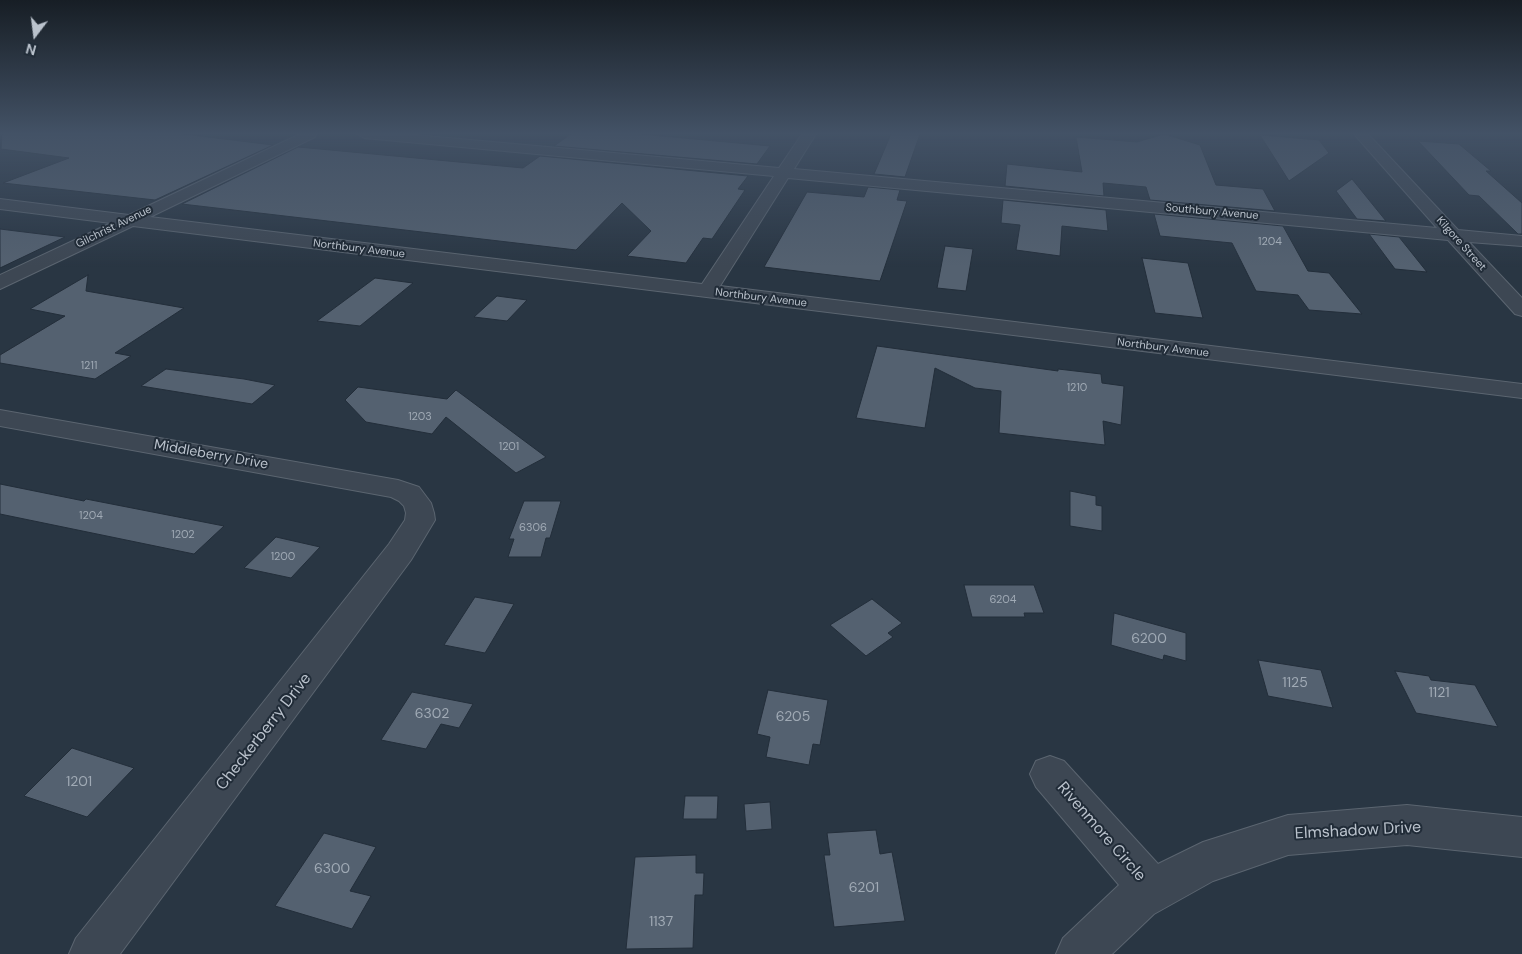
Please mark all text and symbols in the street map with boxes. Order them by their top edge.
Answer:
north arrow [10,10,60,60]
text: N [24,39,38,60]
street label: Southbury Avenue [1165,201,1259,223]
street label: Gilchrist Avenue [74,203,154,251]
street label: Kilgore Street [1433,214,1489,274]
house number: 1204 [1258,235,1282,249]
street label: Northbury Avenue [312,237,406,261]
street label: Northbury Avenue [714,286,808,310]
street label: Northbury Avenue [1116,336,1210,360]
house number: 1211 [81,359,97,373]
house number: 1210 [1067,381,1087,395]
house number: 1203 [408,410,432,424]
street label: Middleberry Drive [153,437,269,473]
house number: 1201 [499,440,519,454]
house number: 1204 [79,509,103,523]
house number: 6306 [519,521,547,535]
house number: 1202 [171,528,195,542]
house number: 1200 [271,550,295,564]
house number: 6204 [989,593,1017,607]
house number: 6200 [1131,631,1167,647]
street label: Checkerberry Drive [212,670,316,794]
house number: 1125 [1282,675,1308,691]
house number: 1121 [1428,685,1450,701]
house number: 6302 [415,706,449,722]
house number: 6205 [776,709,810,725]
house number: 1201 [66,774,92,790]
street label: Rivenmore Circle [1053,778,1149,886]
street label: Elmshadow Drive [1294,818,1422,844]
house number: 6300 [314,861,350,877]
house number: 6201 [849,880,879,896]
house number: 1137 [649,914,673,930]

